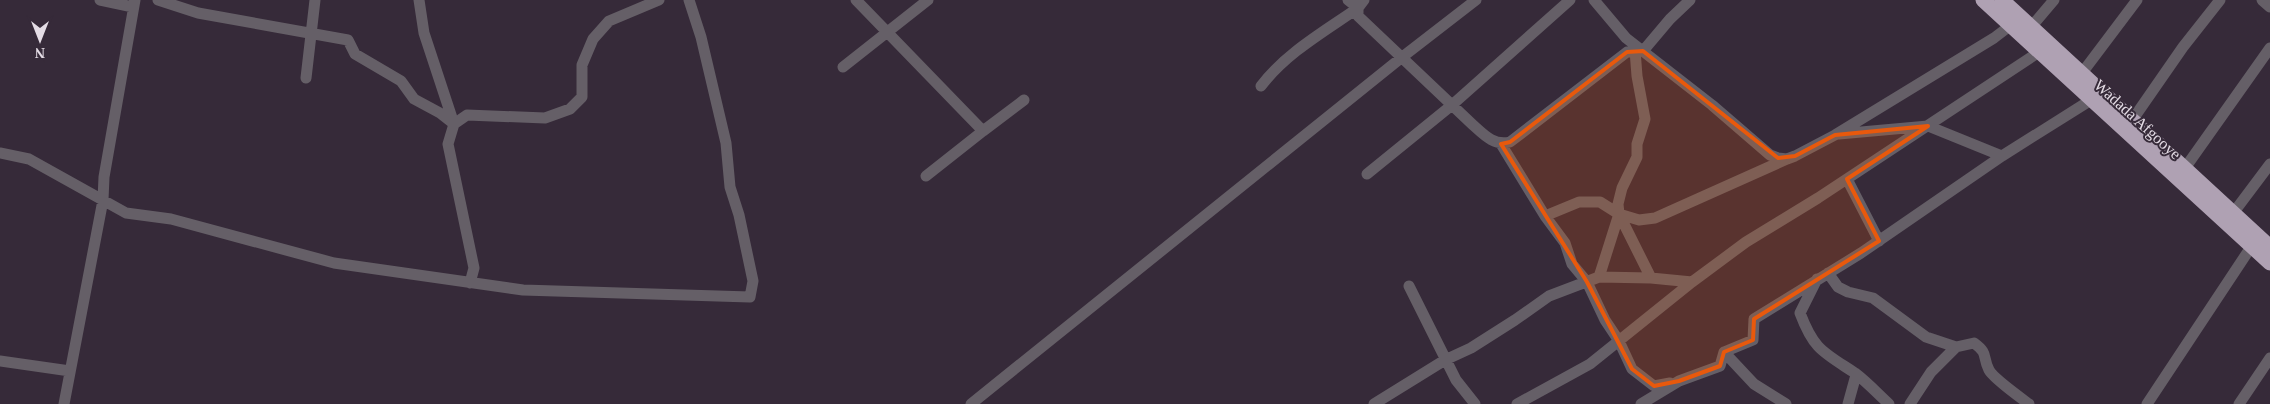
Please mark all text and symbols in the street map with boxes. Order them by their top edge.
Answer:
north arrow [15,15,65,65]
text: N [35,45,45,60]
street label: Wadada Afgooye [2090,76,2184,163]

